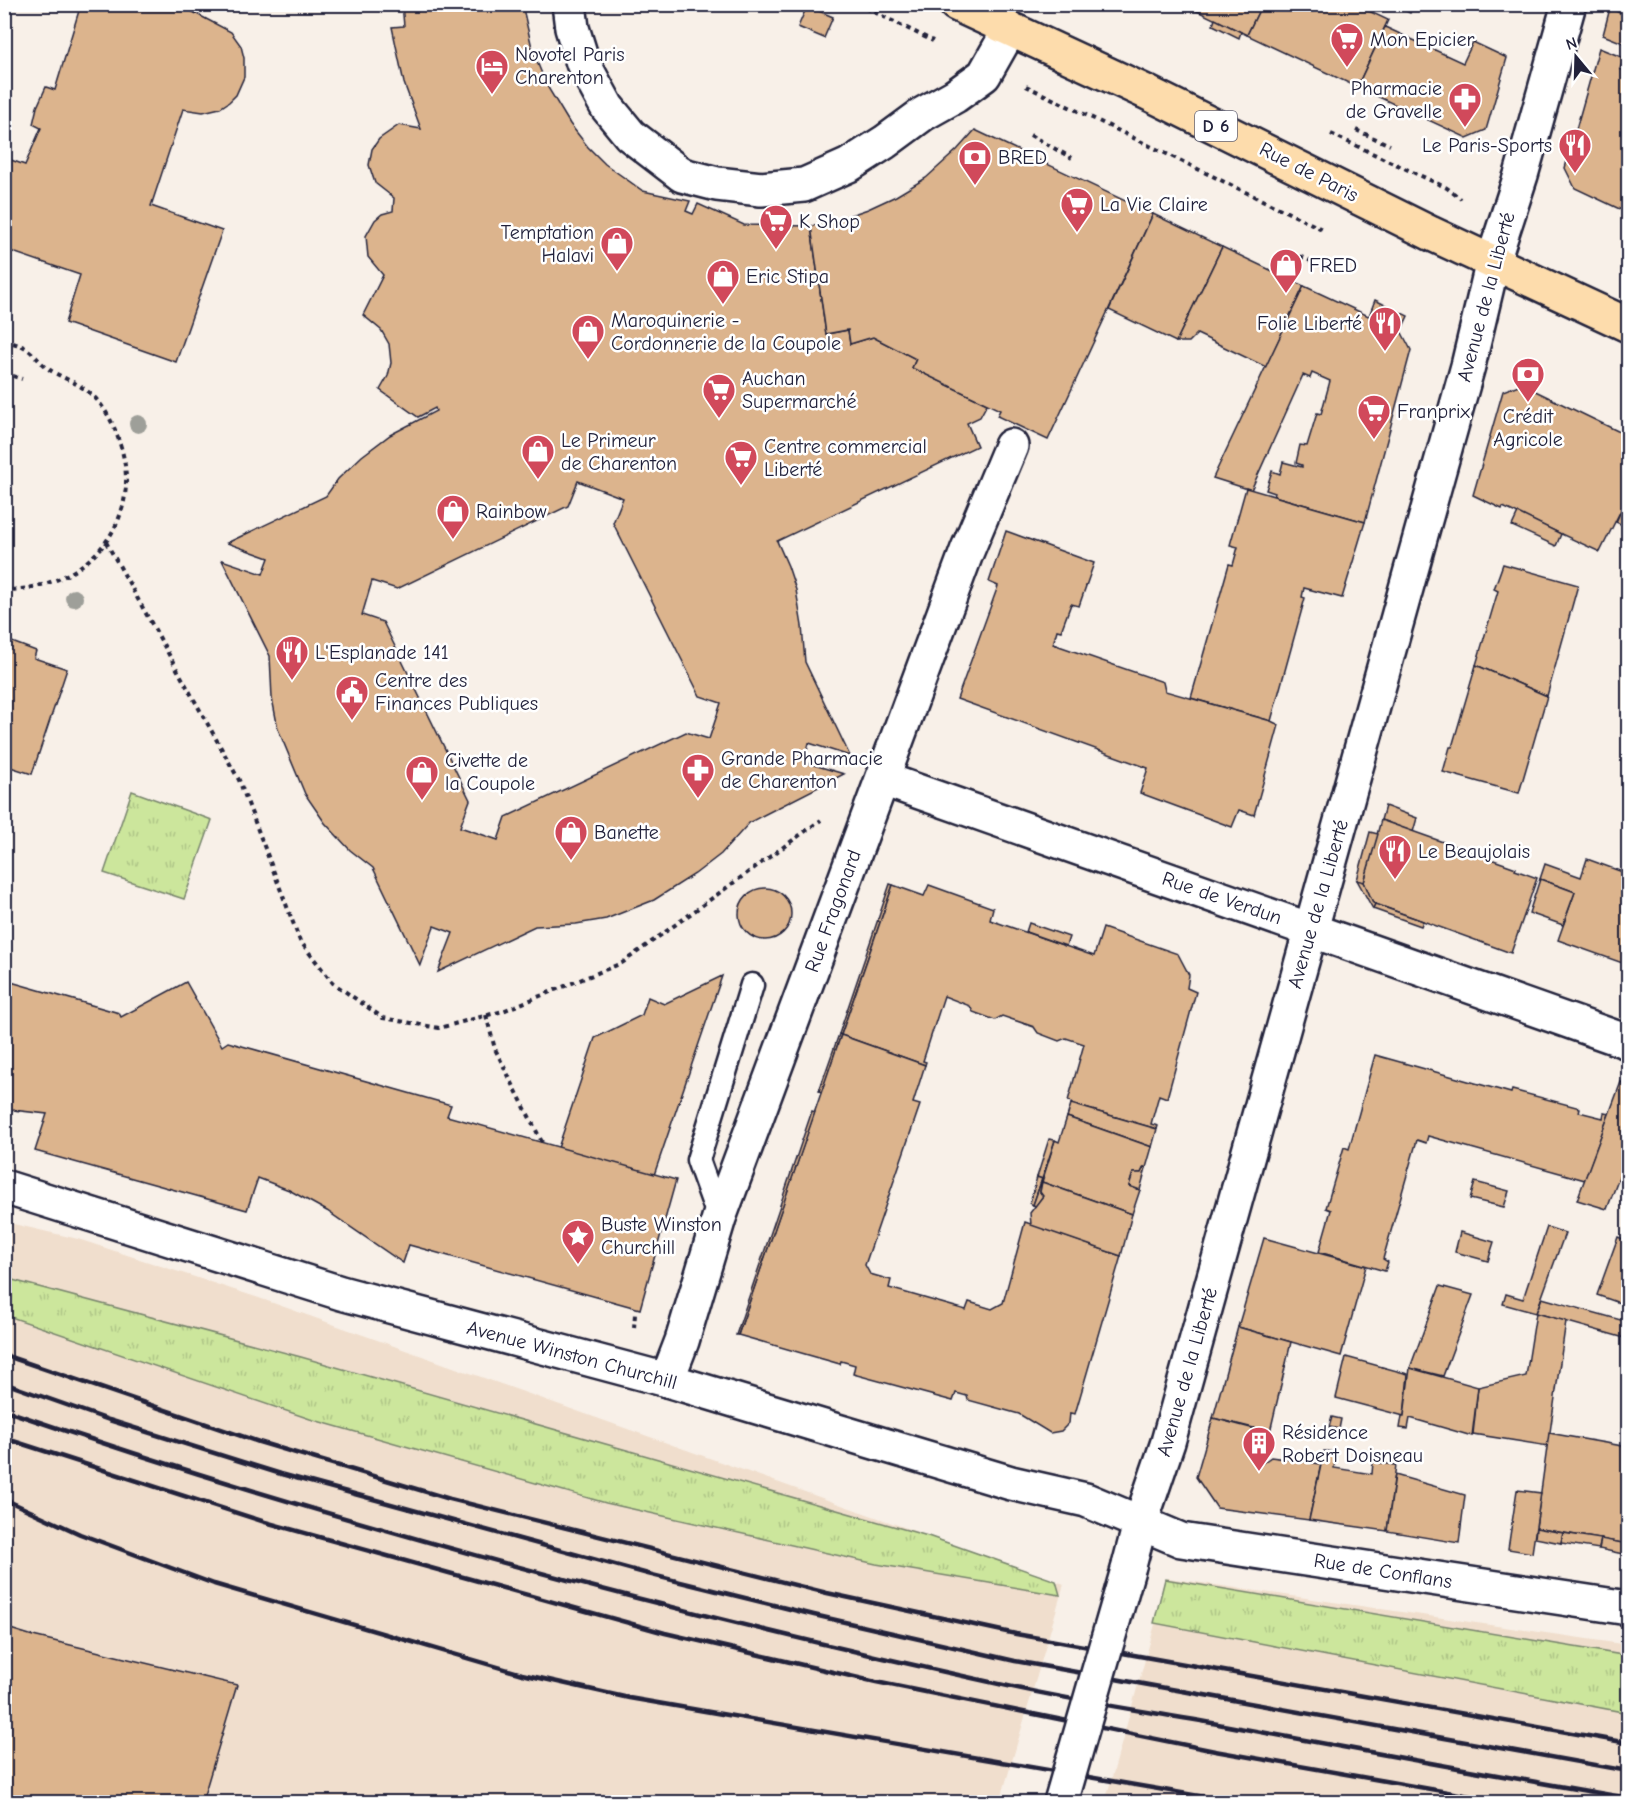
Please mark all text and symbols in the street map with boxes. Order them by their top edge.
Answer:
supermarket icon: Mon Epicier [1329,21,1365,68]
north arrow [1546,27,1606,87]
place label: Mon Epicier [1370,28,1474,51]
text: N [1564,34,1579,54]
place label: Novotel Paris Charenton [515,43,625,89]
hotel icon: Novotel Paris Charenton [474,48,510,95]
place label: Pharmacie de Gravelle [1346,77,1442,123]
pharmacy icon: Pharmacie de Gravelle [1447,81,1483,128]
road number: D 6 [1195,111,1237,141]
restaurant icon: Le Paris-Sports [1557,127,1593,174]
place label: Le Paris-Sports [1422,134,1552,157]
street label: Rue de Paris [1256,137,1362,207]
bank icon: BRED [957,139,993,186]
place label: BRED [998,146,1047,169]
supermarket icon: La Vie Claire [1059,186,1095,233]
place label: La Vie Claire [1100,193,1208,216]
supermarket icon: K Shop [758,203,794,250]
place label: K Shop [799,210,860,233]
street label: Avenue de la Liberté [1452,210,1520,384]
place label: Temptation Halavi [501,221,594,267]
shop icon: Temptation Halavi [599,225,635,272]
shop icon: FRED [1268,247,1304,294]
place label: FRED [1309,254,1357,277]
shop icon: Eric Stipa [705,258,741,305]
place label: Eric Stipa [746,265,829,288]
restaurant icon: Folie Liberté [1367,305,1403,352]
place label: Maroquinerie - Cordonnerie de la Coupole [611,309,841,355]
place label: Folie Liberté [1257,312,1362,335]
shop icon: Maroquinerie - Cordonnerie de la Coupole [570,313,606,360]
bank icon: Crédit Agricole [1510,356,1546,403]
place label: Auchan Supermarché [742,367,856,413]
supermarket icon: Auchan Supermarché [701,372,737,419]
supermarket icon: Franprix [1356,393,1392,440]
place label: Franprix [1397,400,1471,423]
place label: Crédit Agricole [1493,405,1563,451]
place label: Le Primeur de Charenton [561,429,677,475]
shop icon: Le Primeur de Charenton [520,433,556,480]
place label: Centre commercial Liberté [764,435,927,481]
supermarket icon: Centre commercial Liberté [723,439,759,486]
shop icon: Rainbow [435,493,471,540]
place label: Rainbow [476,500,547,523]
restaurant icon: L'Esplanade 141 [274,634,310,681]
place label: L'Esplanade 141 [315,641,449,664]
place label: Centre des Finances Publiques [375,669,538,715]
public building icon: Centre des Finances Publiques [334,674,370,721]
place label: Grande Pharmacie de Charenton [721,747,883,793]
place label: Civette de la Coupole [445,749,535,795]
pharmacy icon: Grande Pharmacie de Charenton [680,752,716,799]
shop icon: Civette de la Coupole [404,754,440,801]
shop icon: Banette [553,814,589,861]
street label: Avenue de la Liberté [1283,817,1353,991]
place label: Banette [594,821,659,844]
restaurant icon: Le Beaujolais [1377,833,1413,880]
place label: Le Beaujolais [1418,840,1530,863]
street label: Rue Fragonard [800,847,866,975]
street label: Rue de Verdun [1159,867,1285,929]
place label: Buste Winston Churchill [601,1213,722,1259]
place icon: Buste Winston Churchill [560,1218,596,1265]
street label: Avenue de la Liberté [1152,1285,1222,1459]
street label: Avenue Winston Churchill [464,1316,680,1394]
place label: Résidence Robert Doisneau [1282,1421,1423,1467]
building icon: Résidence Robert Doisneau [1241,1425,1277,1472]
street label: Rue de Conflans [1312,1549,1454,1593]

